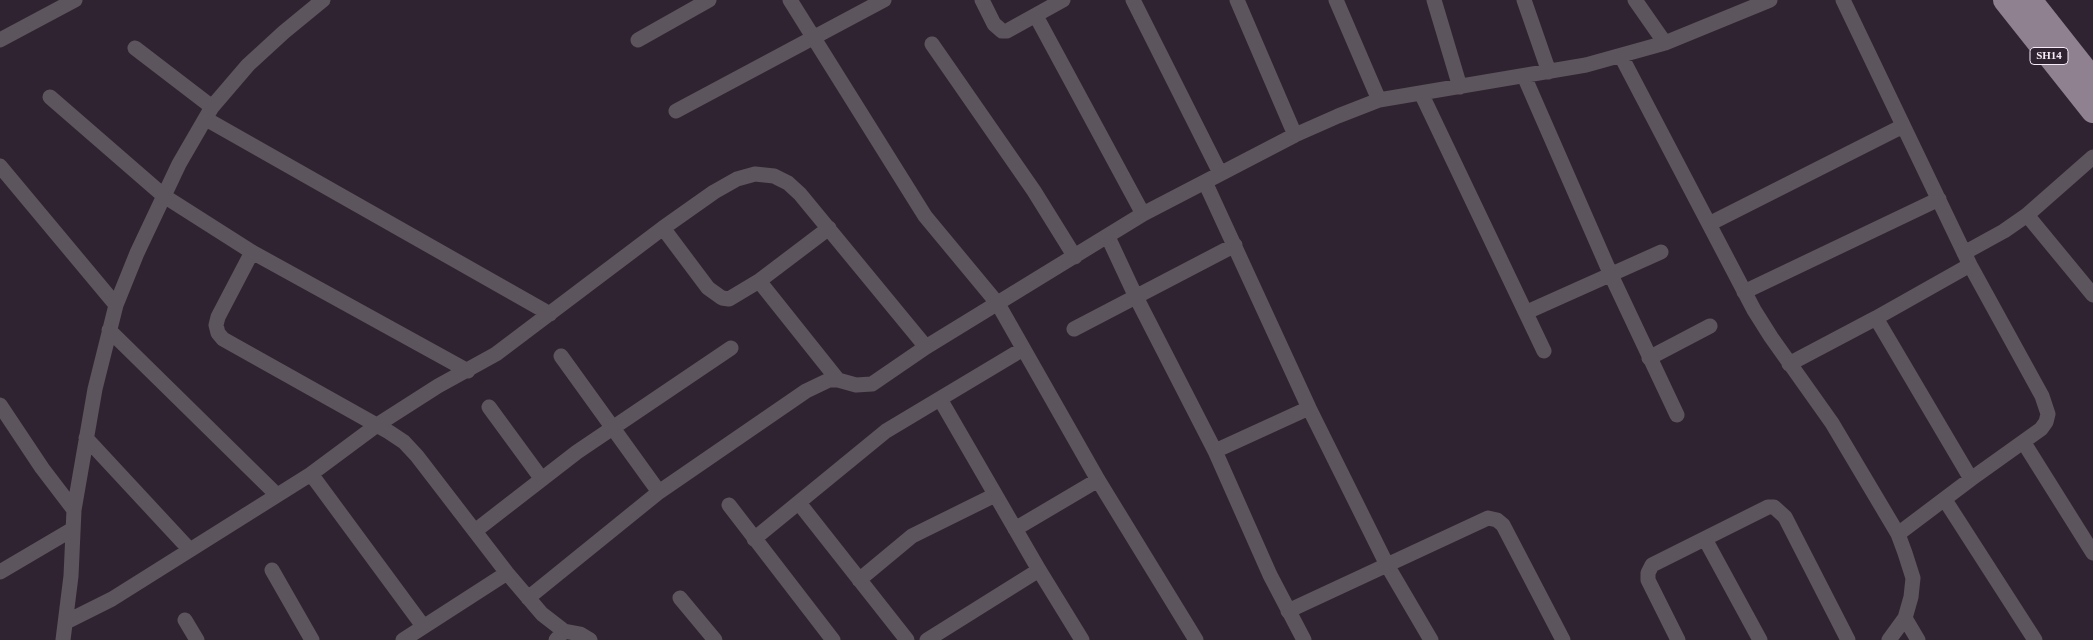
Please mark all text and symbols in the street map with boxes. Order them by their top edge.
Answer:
road number: SH14 [2030,48,2068,64]

